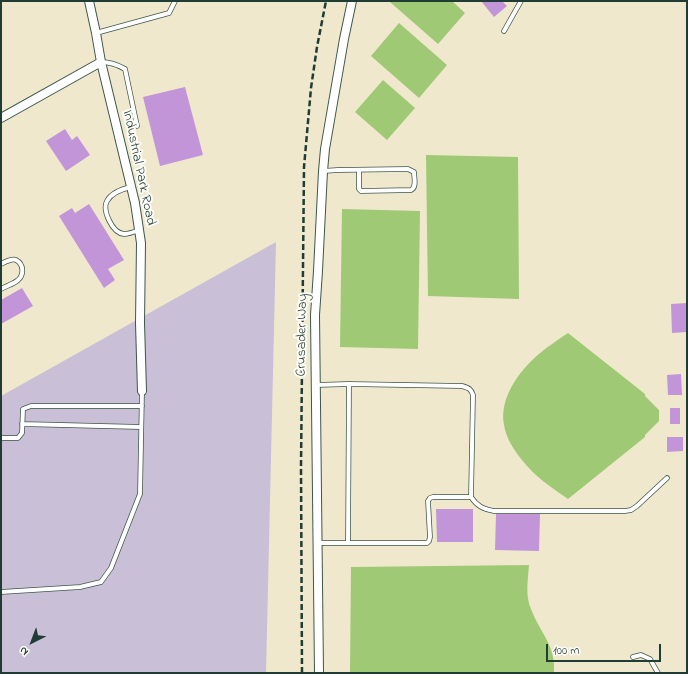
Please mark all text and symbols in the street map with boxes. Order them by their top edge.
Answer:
street label: Industrial Park Road [118,109,158,227]
street label: Crusader Way [294,293,312,377]
north arrow [12,622,52,662]
scale bar [548,636,663,662]
text: N [16,642,32,659]
text: 100 m [553,642,580,660]

